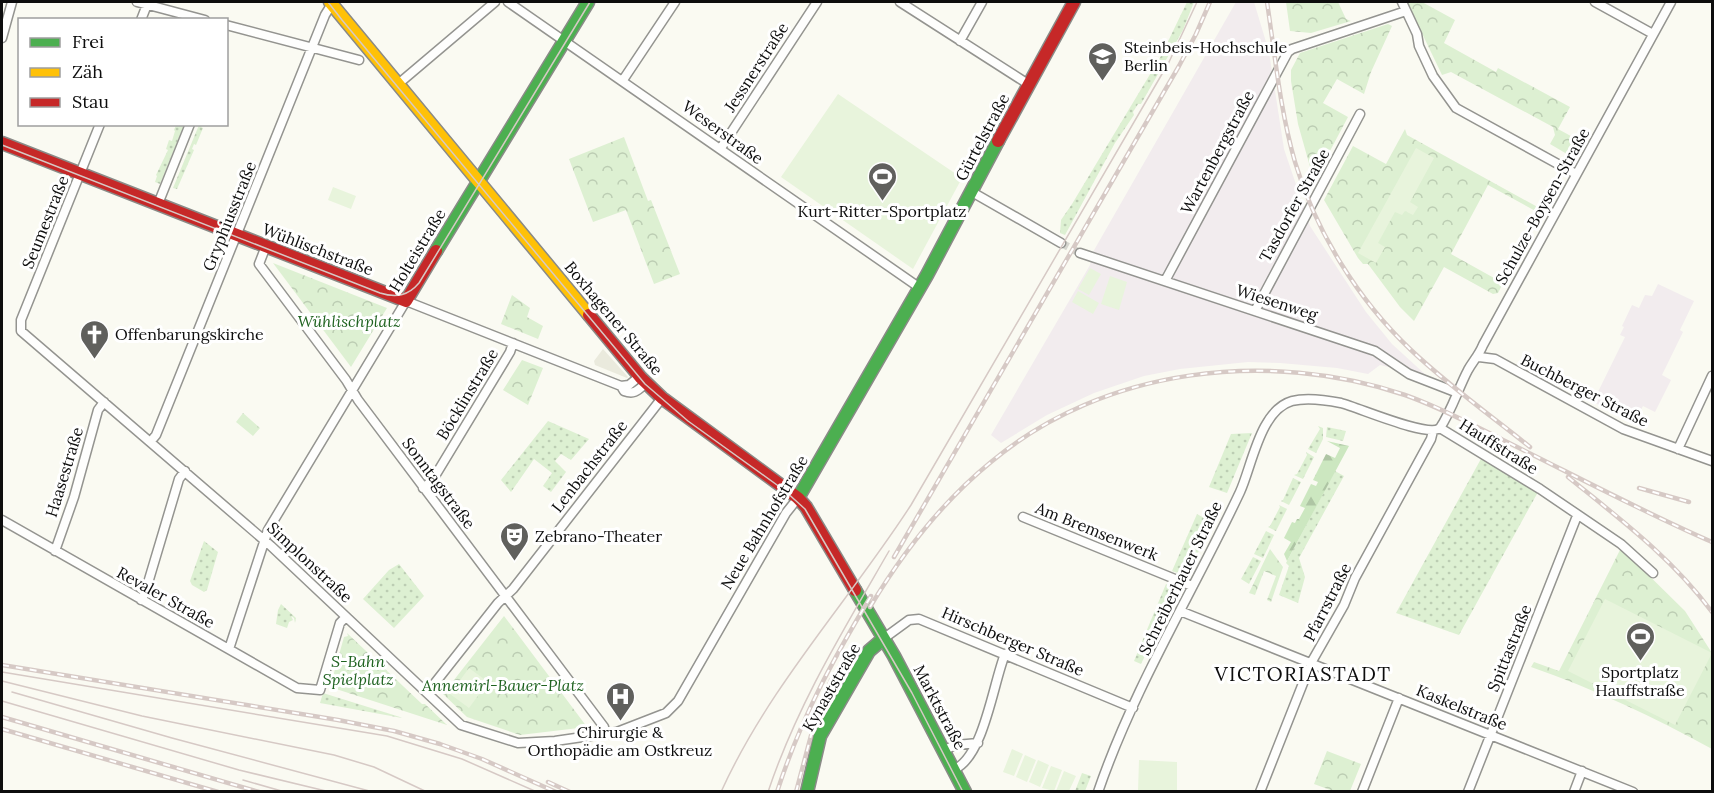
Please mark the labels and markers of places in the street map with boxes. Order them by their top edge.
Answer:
place label: Steinbeis-Hochschule Berlin [1124,37,1288,75]
school or university icon: Steinbeis-Hochschule Berlin [1087,40,1119,82]
sports icon: Kurt-Ritter-Sportplatz [866,160,898,202]
place label: Kurt-Ritter-Sportplatz [797,201,967,221]
church icon: Offenbarungskirche [78,318,110,360]
place label: Offenbarungskirche [115,324,264,344]
theatre icon: Zebrano-Theater [498,520,530,562]
place label: Zebrano-Theater [535,526,662,546]
sports icon: Sportplatz Hauffstraße [1624,620,1656,662]
place label: Sportplatz Hauffstraße [1595,662,1685,700]
hospital icon: Chirurgie & Orthopädie am Ostkreuz [604,680,636,722]
place label: Chirurgie & Orthopädie am Ostkreuz [528,722,712,760]

